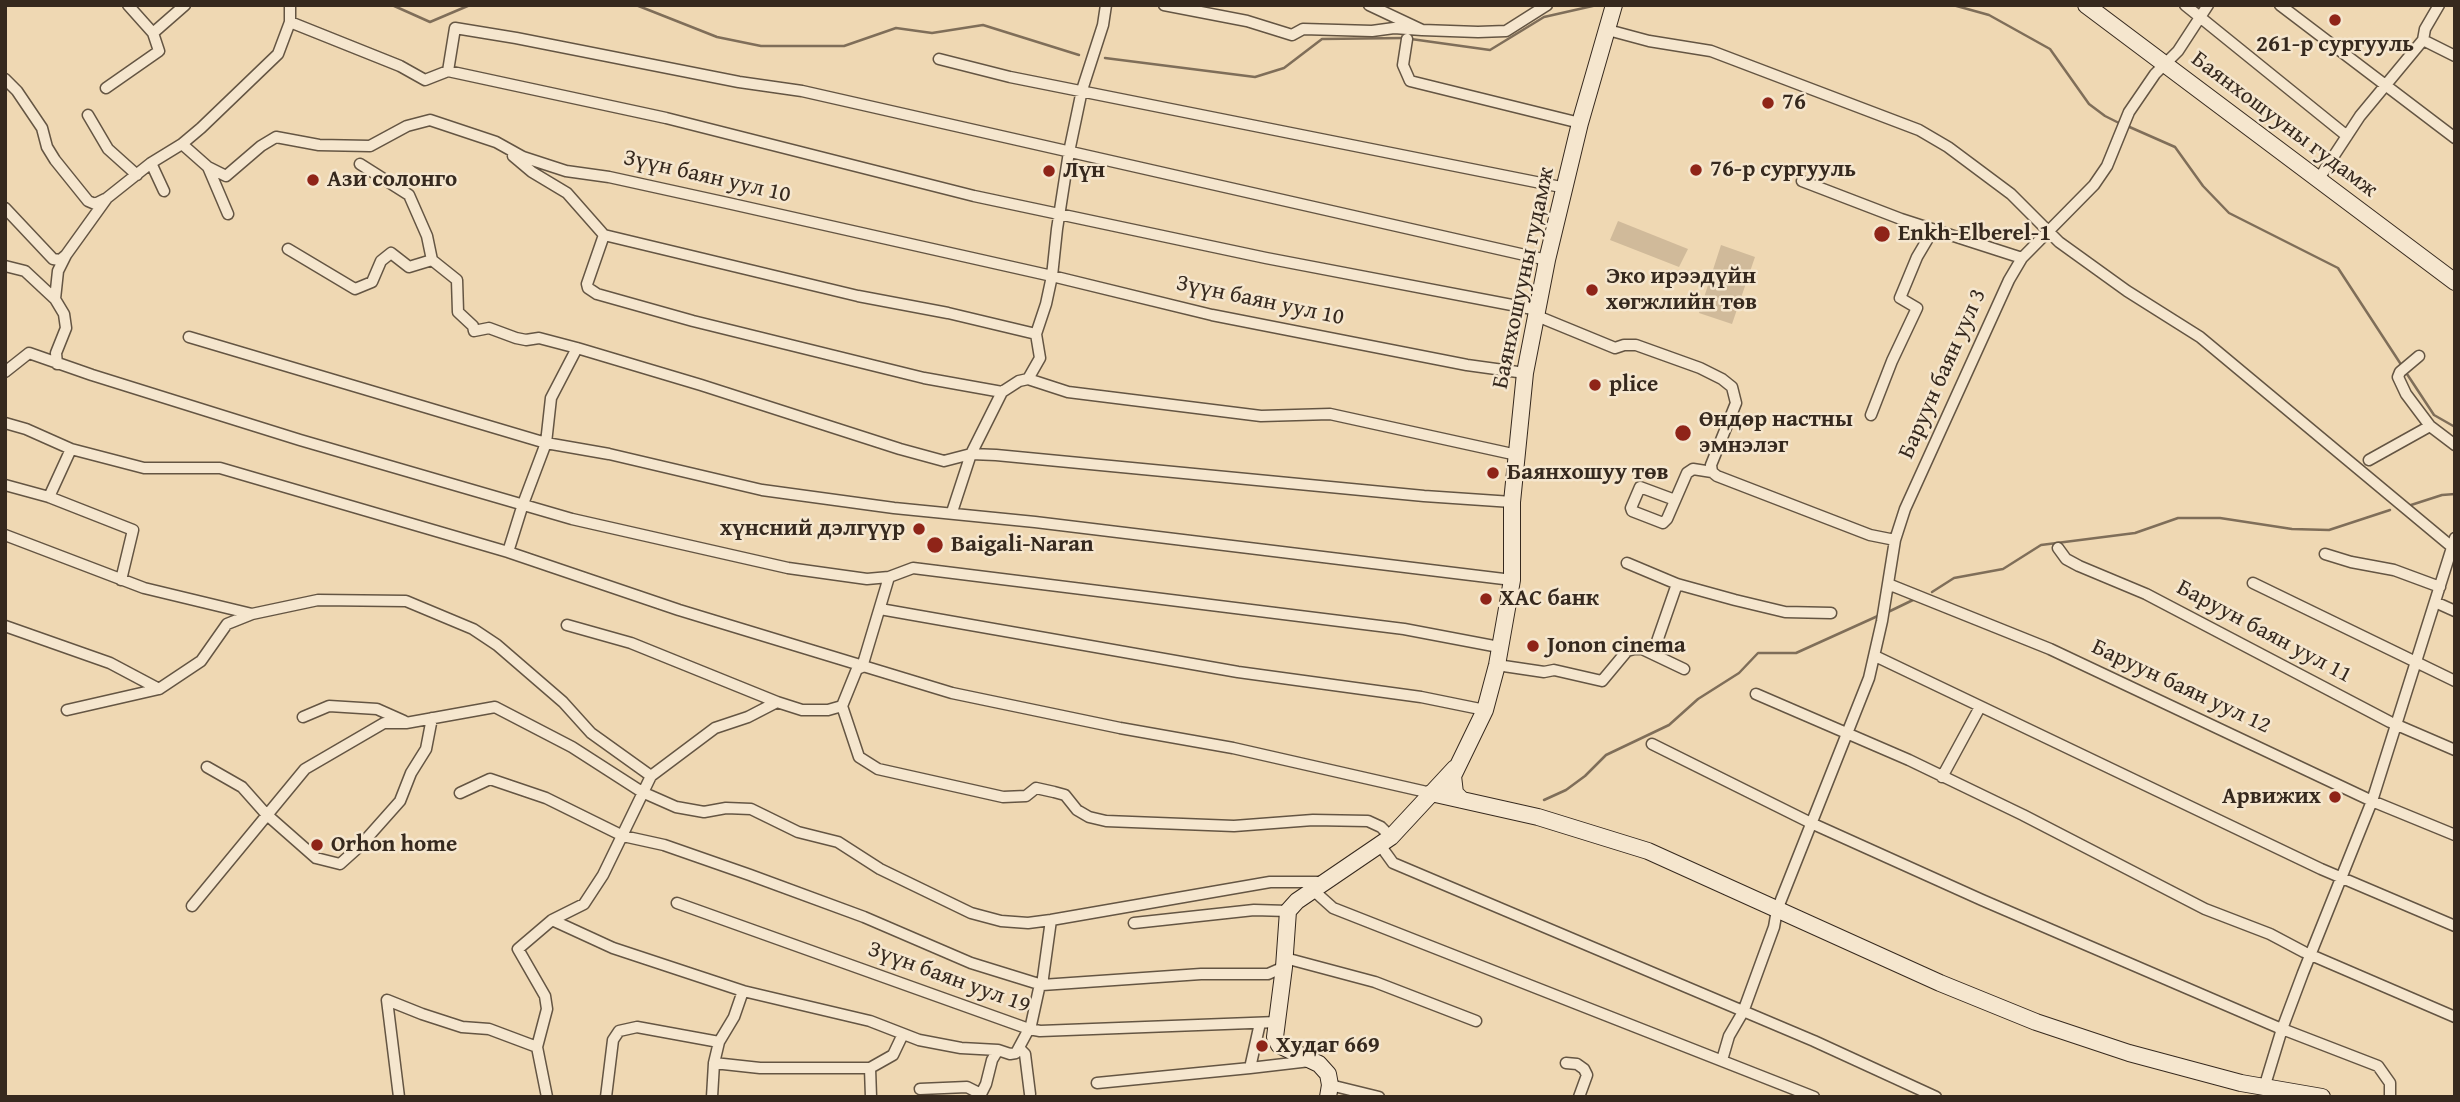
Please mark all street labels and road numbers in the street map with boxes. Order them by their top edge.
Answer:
street label: Баянхошууны гудамж [2185,46,2383,204]
street label: Зүүн баян уул 10 [621,144,793,210]
street label: Баянхошууны гудамж [1487,165,1561,391]
street label: Зүүн баян уул 10 [1174,270,1346,332]
street label: Баруун баян уул 3 [1893,285,1993,463]
street label: Баруун баян уул 11 [2172,574,2356,690]
street label: Баруун баян уул 12 [2087,633,2275,741]
street label: Зүүн баян уул 19 [864,936,1034,1020]

